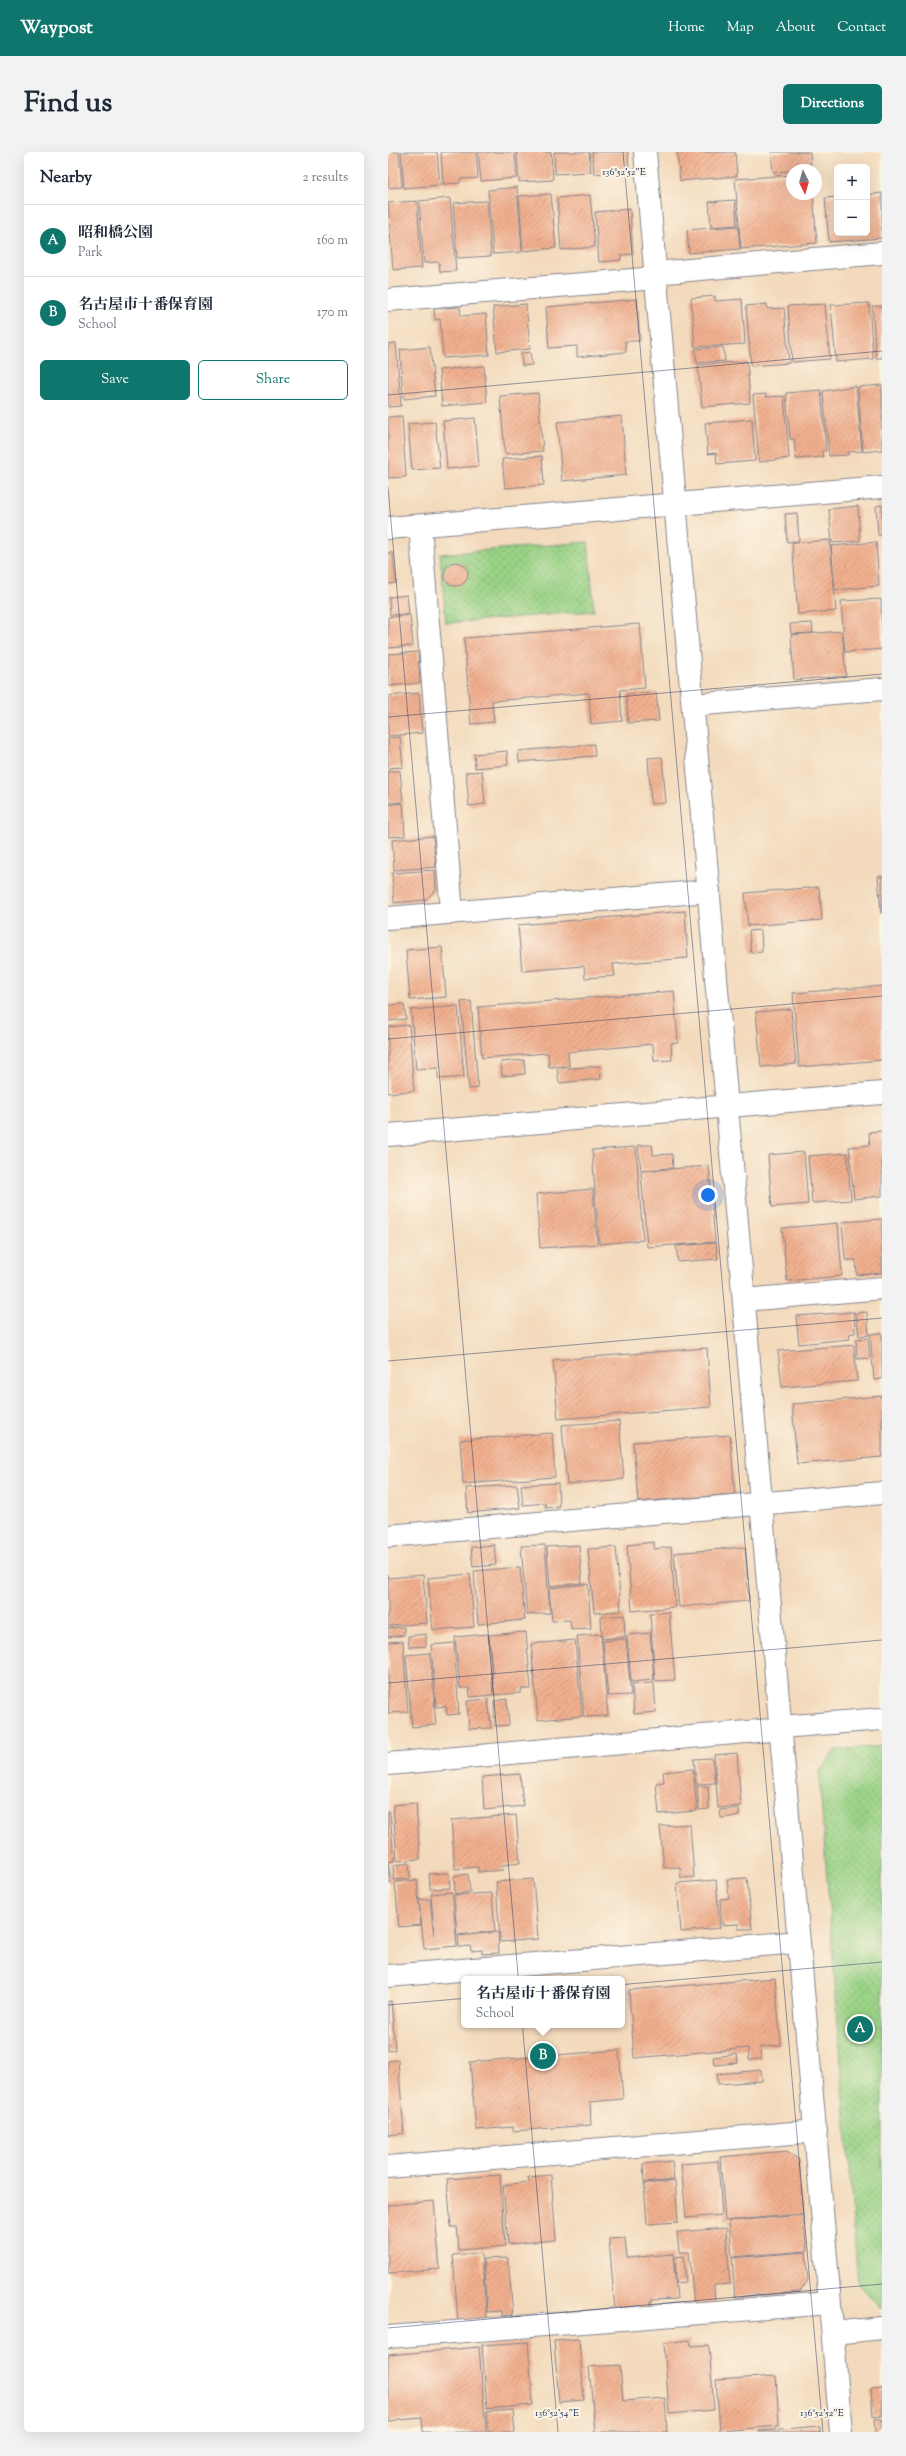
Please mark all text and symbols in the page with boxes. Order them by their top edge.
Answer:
text: Waypost [20,15,93,42]
text: Home [668,18,705,38]
text: Map [727,18,754,38]
text: About [776,18,815,38]
text: Contact [837,18,886,38]
text: Find us [24,84,112,124]
button: Directions [783,84,882,124]
north arrow [786,164,822,200]
map controls [834,164,870,236]
button: + [834,164,870,200]
text: 136°52'52"E [602,165,646,180]
text: Nearby [40,166,92,190]
text: 2 results [303,169,348,187]
button: − [834,200,870,236]
text: 昭和橋公園 [78,223,153,244]
text: A [48,232,58,250]
text: 160 m [317,232,348,250]
text: Park [78,244,103,262]
text: 名古屋市十番保育園 [78,295,213,316]
text: B [49,304,57,322]
text: 170 m [317,304,348,322]
text: School [78,316,117,334]
button: Save [40,360,190,400]
button: Share [198,360,348,400]
your location [698,1185,718,1205]
popup [461,1976,625,2028]
text: 名古屋市十番保育園 [475,1984,611,2005]
text: School [475,2005,514,2023]
pin: A [847,2014,873,2044]
pin: B [530,2041,556,2071]
text: 136°52'54"E [535,2406,579,2421]
text: 136°52'52"E [800,2406,844,2421]

